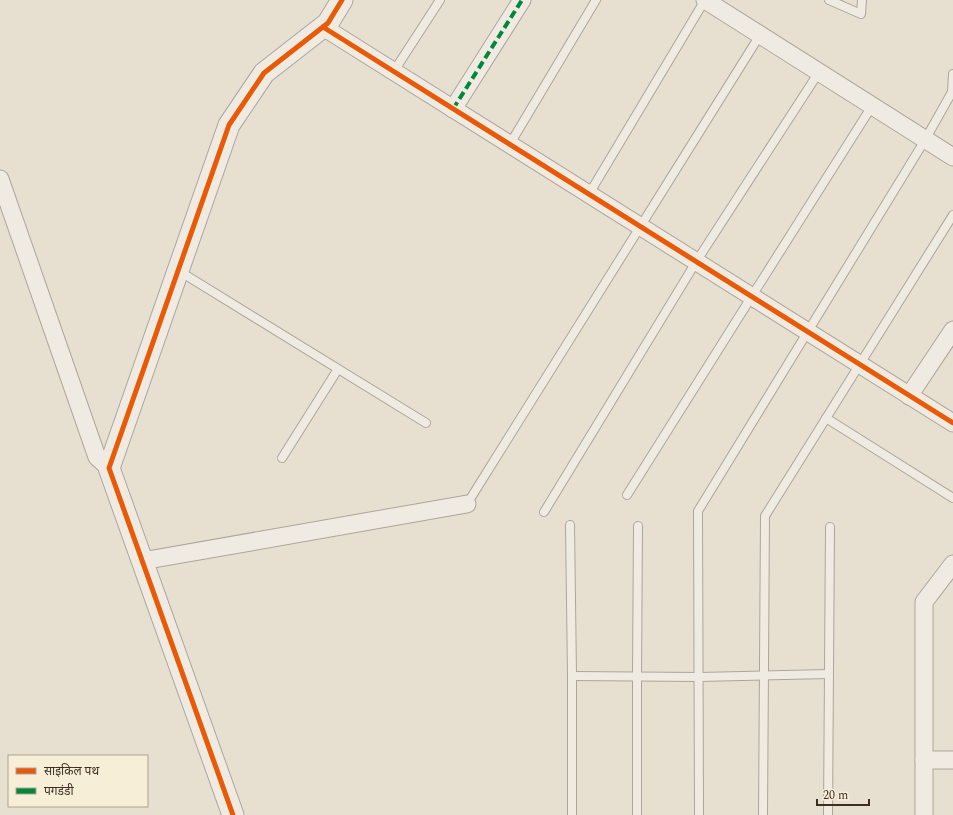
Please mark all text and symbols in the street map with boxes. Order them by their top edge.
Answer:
legend [8,755,148,807]
text: साइकिल पथ [44,762,99,781]
scale bar [817,781,869,807]
text: पगडंडी [44,782,74,801]
text: 20 m [823,786,848,805]

